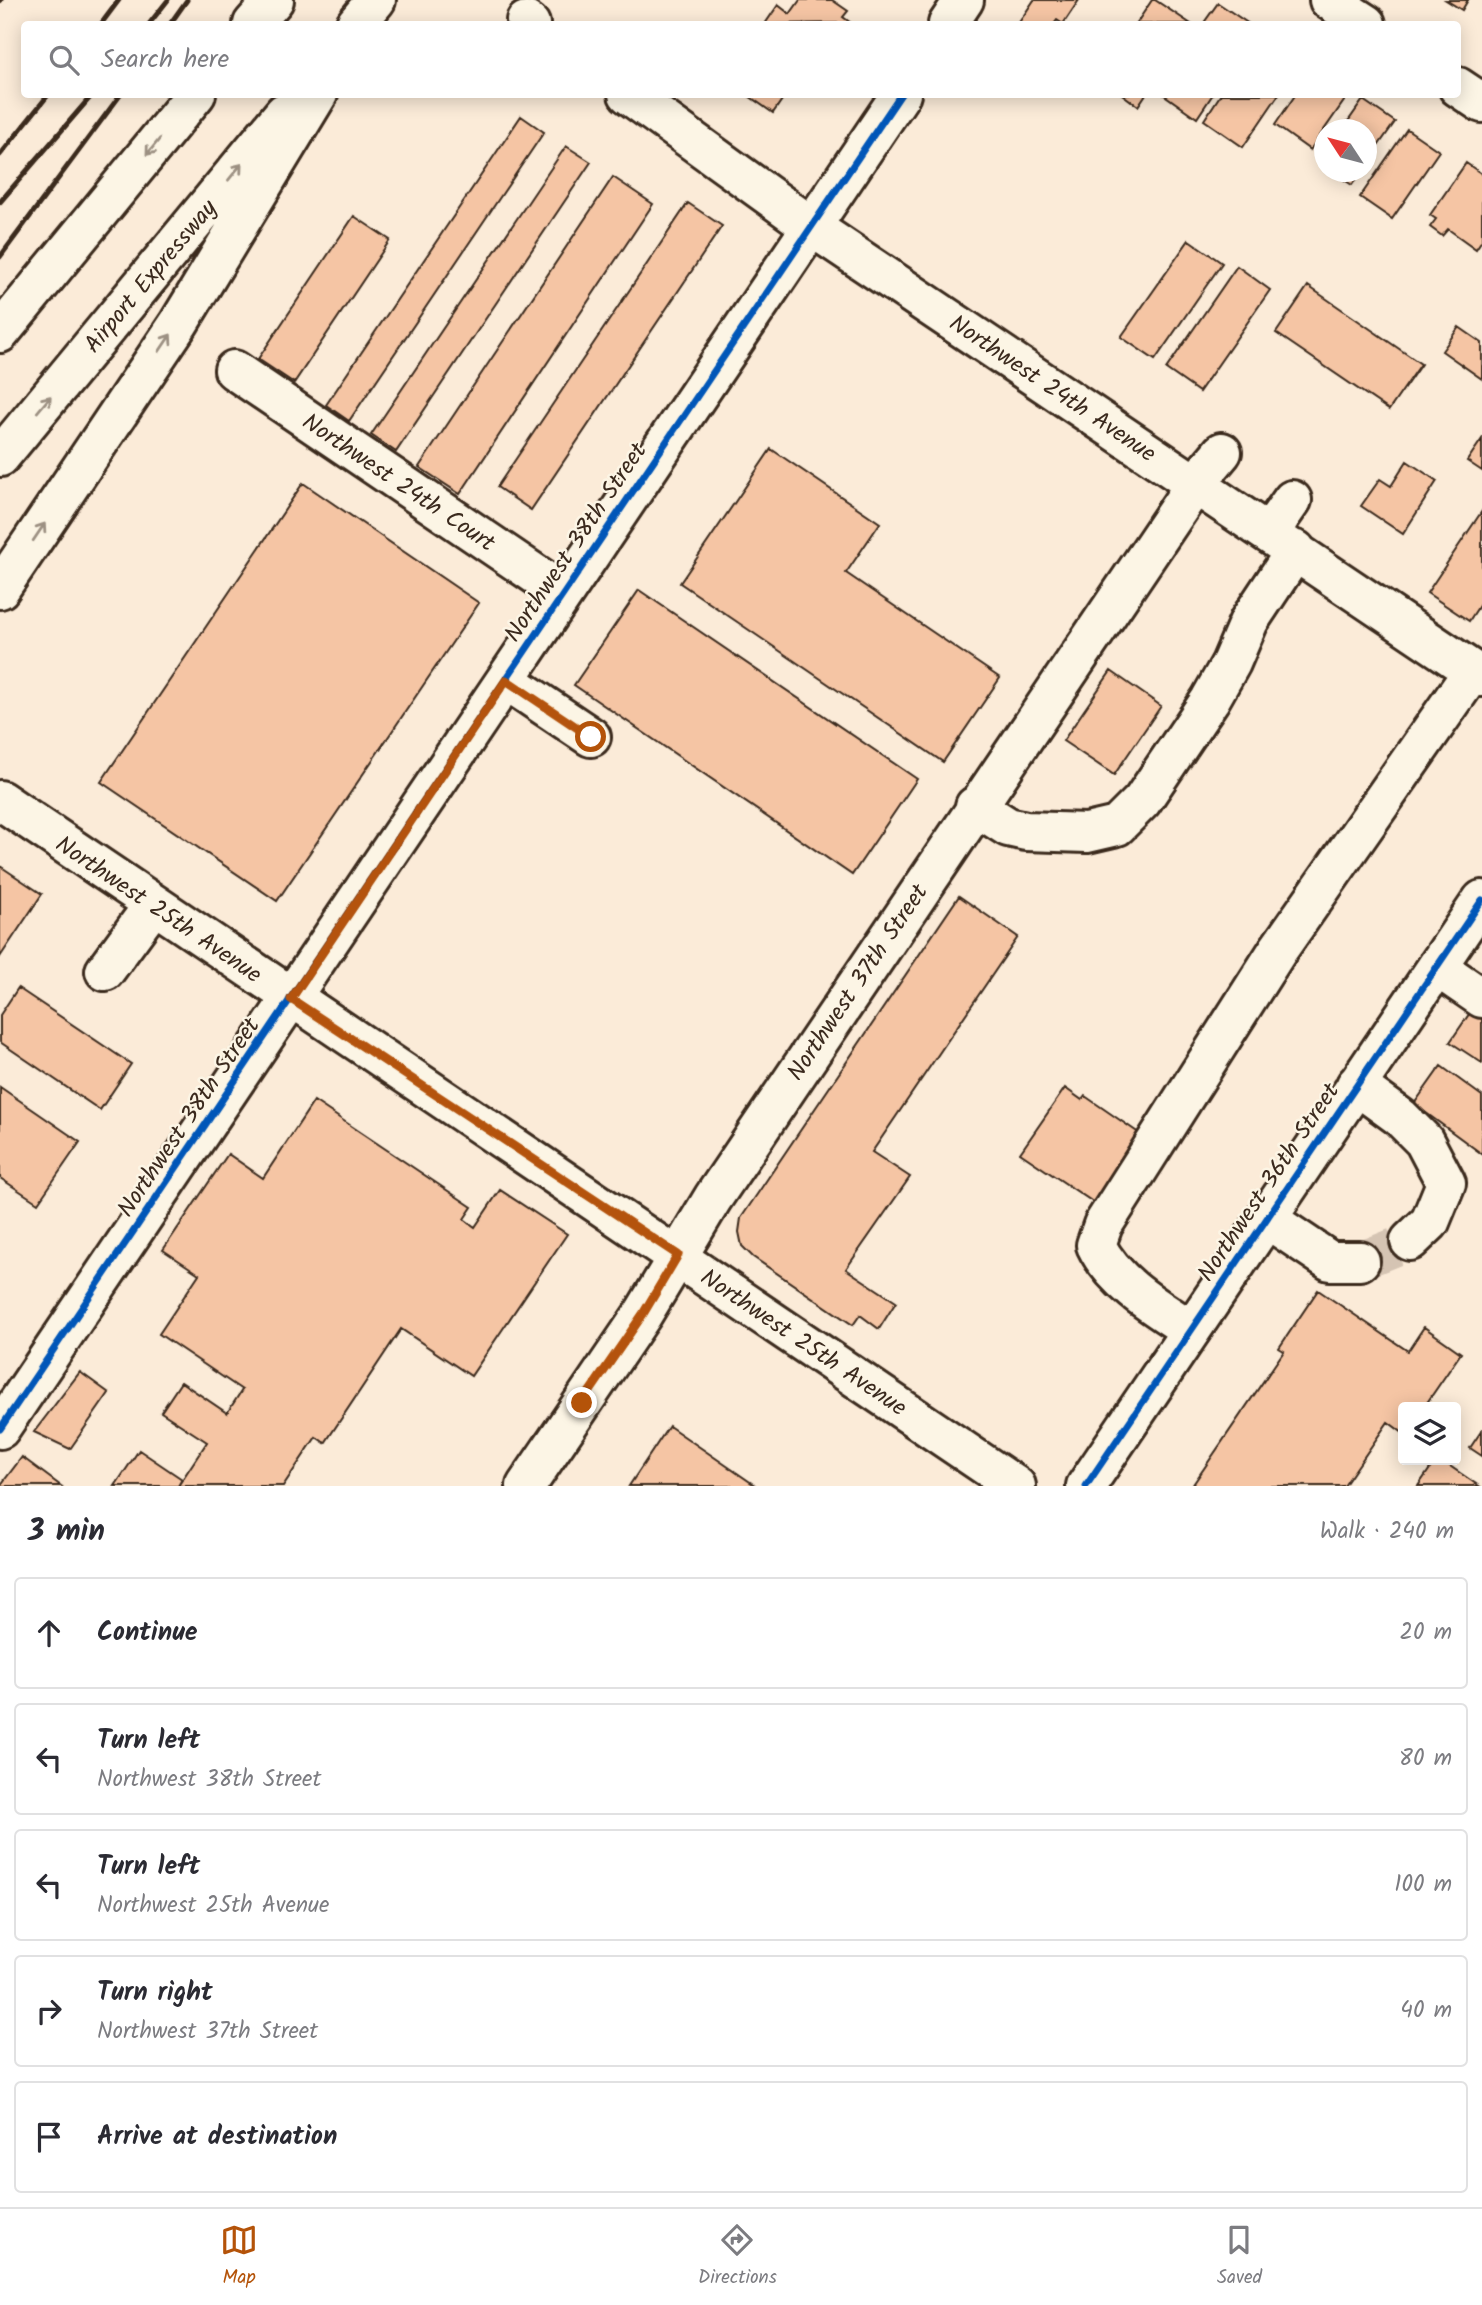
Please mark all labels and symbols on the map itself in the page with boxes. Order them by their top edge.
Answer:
north arrow [1314,119,1377,182]
one-way arrow [145,138,160,156]
one-way arrow [227,164,243,182]
street label: Airport Expressway [75,191,228,363]
street label: Northwest 24th Avenue [941,305,1164,473]
one-way arrow [159,334,173,354]
one-way arrow [36,396,51,414]
street label: Northwest 24th Court [293,404,503,563]
street label: Northwest 38th Street [495,434,658,651]
one-way arrow [31,523,46,542]
route start [575,721,606,752]
street label: Northwest 25th Avenue [47,826,270,994]
street label: Northwest 37th Street [778,876,939,1089]
street label: Northwest 38th Street [108,1009,271,1226]
street label: Northwest 36th Street [1188,1075,1351,1290]
street label: Northwest 25th Avenue [692,1259,915,1427]
route end [566,1387,597,1418]

